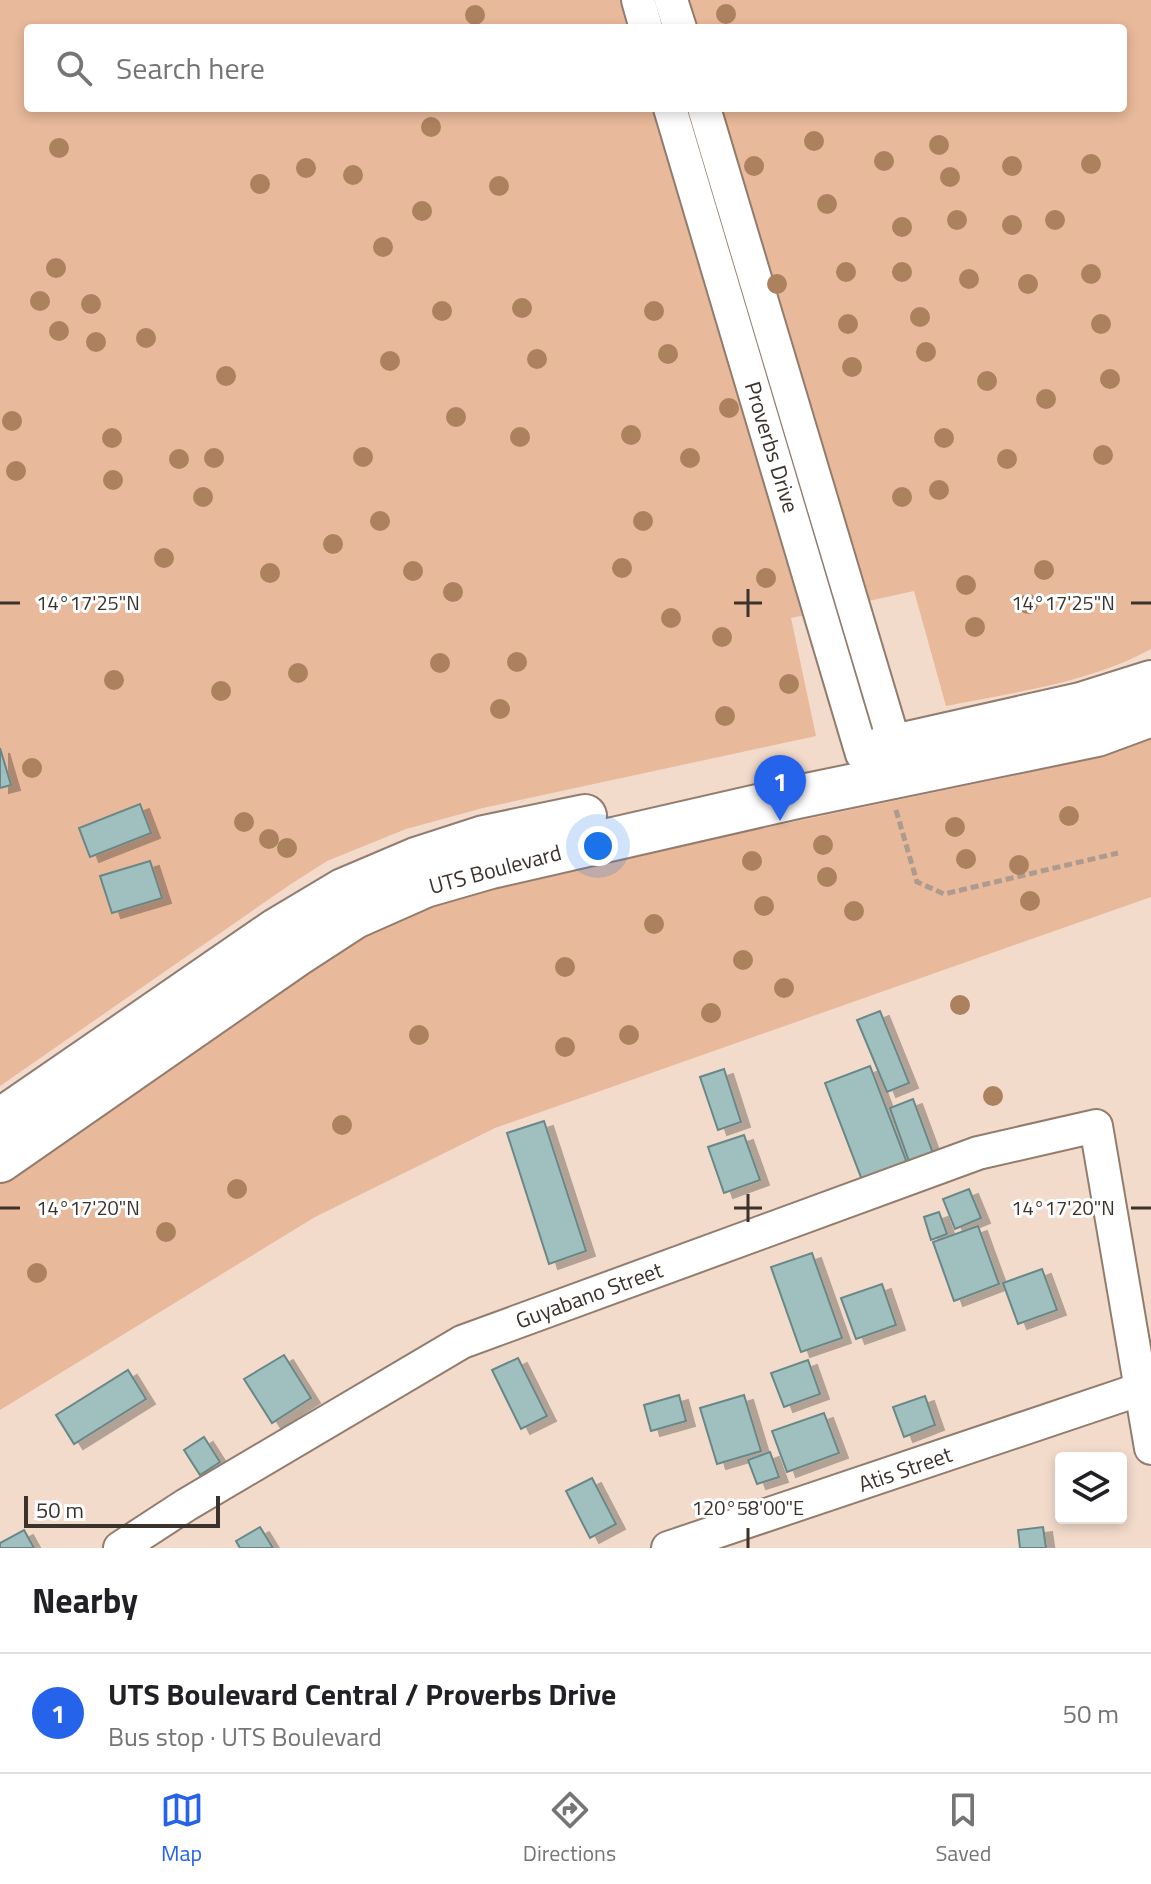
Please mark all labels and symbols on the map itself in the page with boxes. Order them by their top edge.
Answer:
street label: Proverbs Drive [736,377,808,517]
text: 14°17'25"N [36,587,140,618]
text: 14°17'25"N [1011,587,1115,618]
pin: 1 [754,755,806,821]
your location [578,826,618,866]
street label: UTS Boulevard [425,835,565,903]
text: 14°17'20"N [36,1192,140,1223]
text: 14°17'20"N [1011,1192,1115,1223]
street label: Guyabano Street [511,1253,668,1337]
street label: Atis Street [854,1437,957,1501]
scale bar [24,1492,220,1528]
text: 120°58'00"E [692,1492,804,1523]

